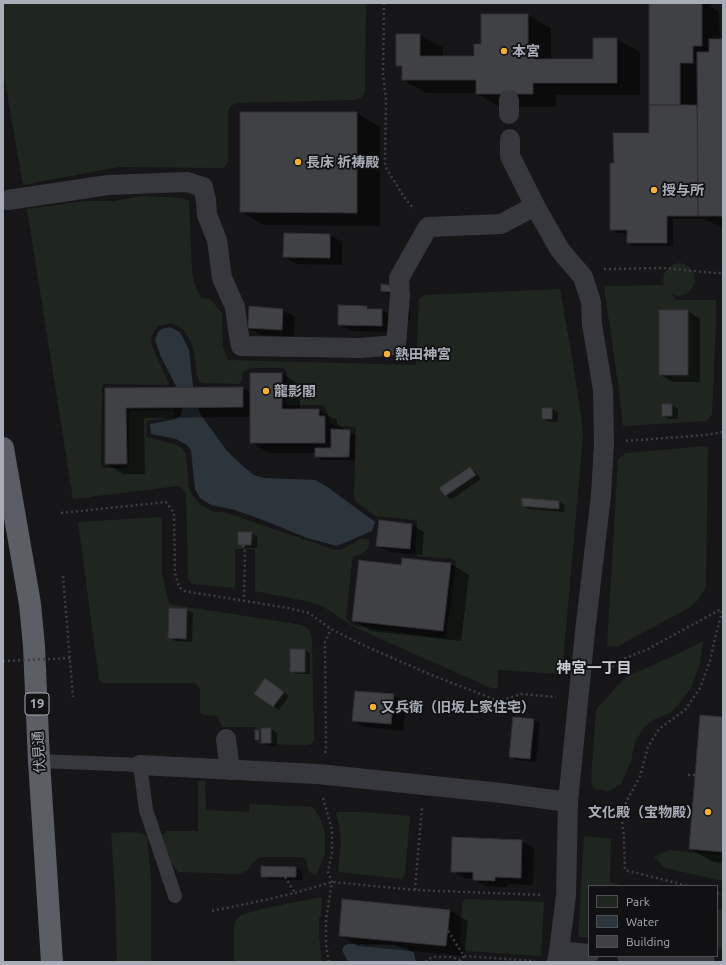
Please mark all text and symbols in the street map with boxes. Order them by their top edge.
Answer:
place label: 本宮 [512,43,540,59]
marker: 本宮 [499,46,509,56]
place label: 長床 祈祷殿 [306,154,379,170]
marker: 長床 祈祷殿 [293,157,303,167]
place label: 授与所 [662,182,704,198]
marker: 授与所 [649,185,659,195]
place label: 熱田神宮 [395,346,451,362]
marker: 熱田神宮 [382,349,392,359]
place label: 龍影閣 [274,383,316,399]
marker: 龍影閣 [261,386,271,396]
district label: 神宮一丁目 [557,659,631,677]
road number: 19 [25,693,49,715]
place label: 又兵衛（旧坂上家住宅） [381,699,535,715]
marker: 又兵衛（旧坂上家住宅） [368,702,378,712]
street label: 伏見通 [30,731,48,773]
place label: 文化殿（宝物殿） [588,804,700,820]
marker: 文化殿（宝物殿） [703,807,713,817]
legend [588,885,718,957]
text: Park [626,895,650,908]
text: Water [626,915,659,928]
text: Building [626,935,670,948]

